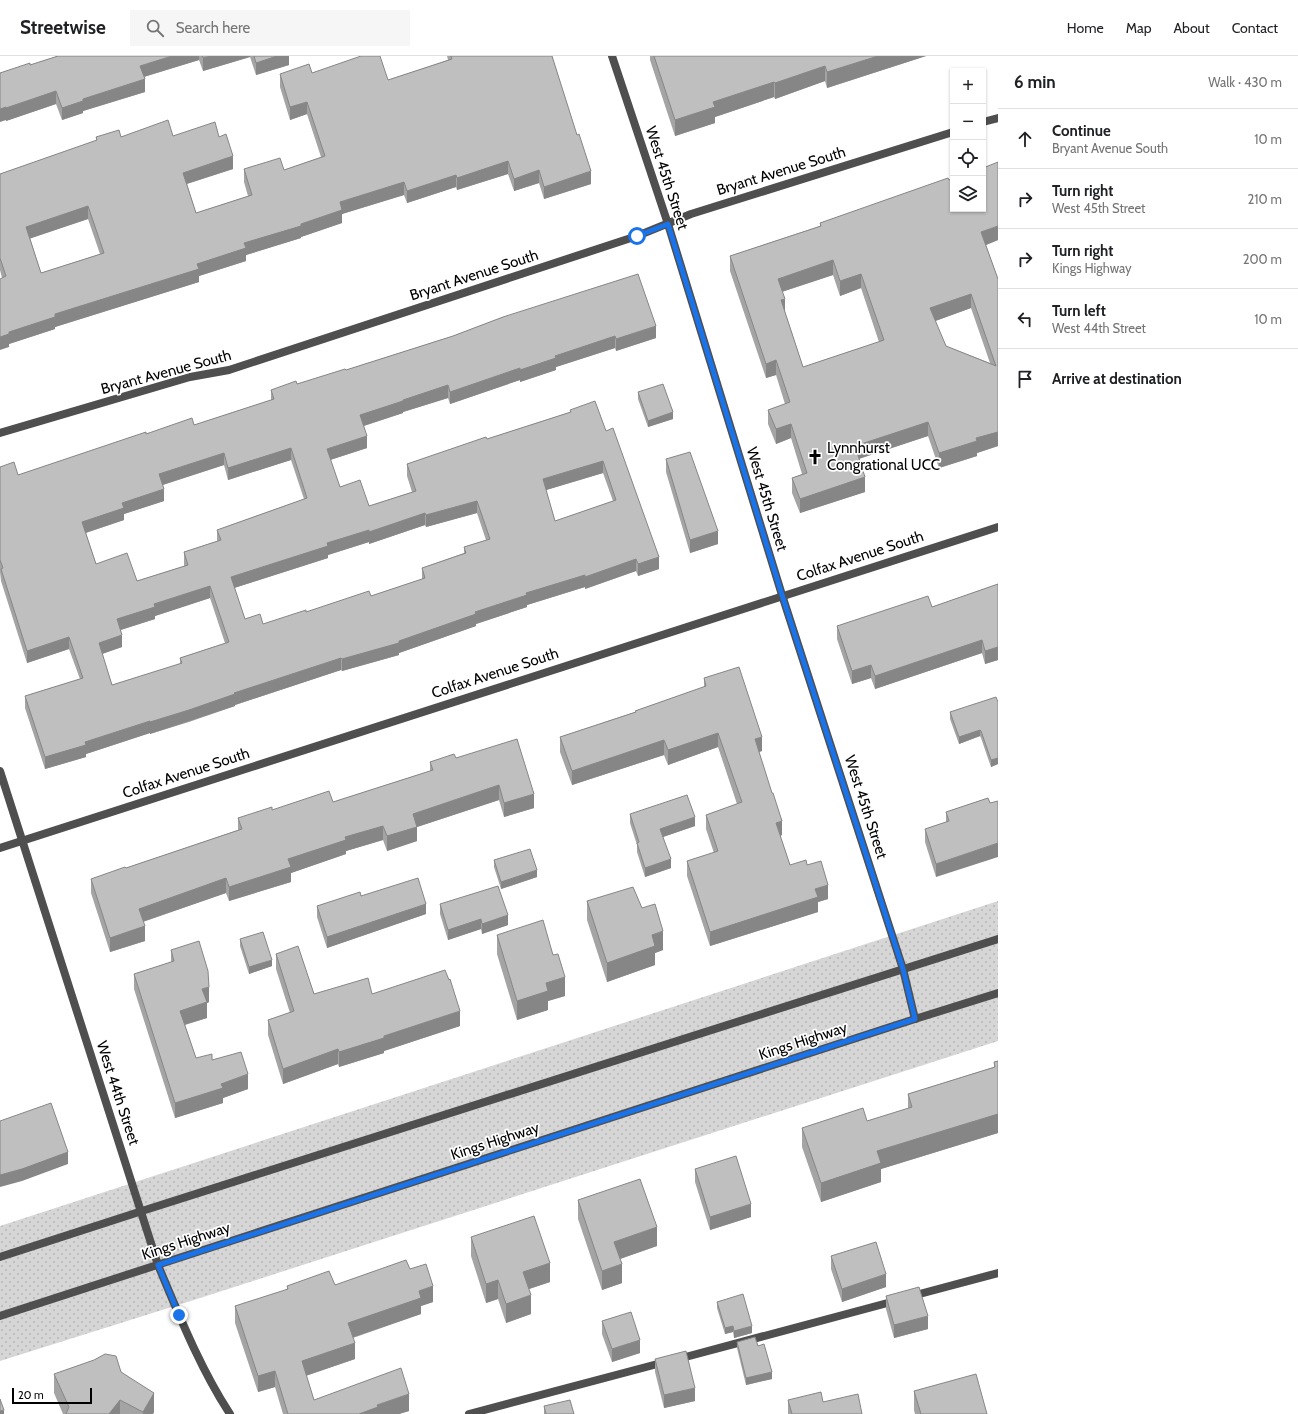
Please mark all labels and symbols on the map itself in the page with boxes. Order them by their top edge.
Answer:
street label: West 45th Street [642,124,692,232]
street label: Bryant Avenue South [714,143,848,199]
route start [628,227,646,245]
street label: Bryant Avenue South [408,246,540,304]
street label: Bryant Avenue South [99,346,233,398]
place label: Lynnhurst Congrational UCC [827,439,940,474]
street label: West 45th Street [743,445,791,553]
church icon: Lynnhurst Congrational UCC [806,448,824,466]
street label: Colfax Avenue South [794,527,926,585]
street label: Colfax Avenue South [429,644,561,702]
street label: Colfax Avenue South [120,744,252,802]
street label: West 45th Street [841,753,891,861]
street label: Kings Highway [757,1018,850,1064]
street label: West 44th Street [93,1039,143,1147]
street label: Kings Highway [449,1118,542,1164]
street label: Kings Highway [140,1218,233,1264]
route end [170,1306,188,1324]
scale bar [12,1386,92,1405]

